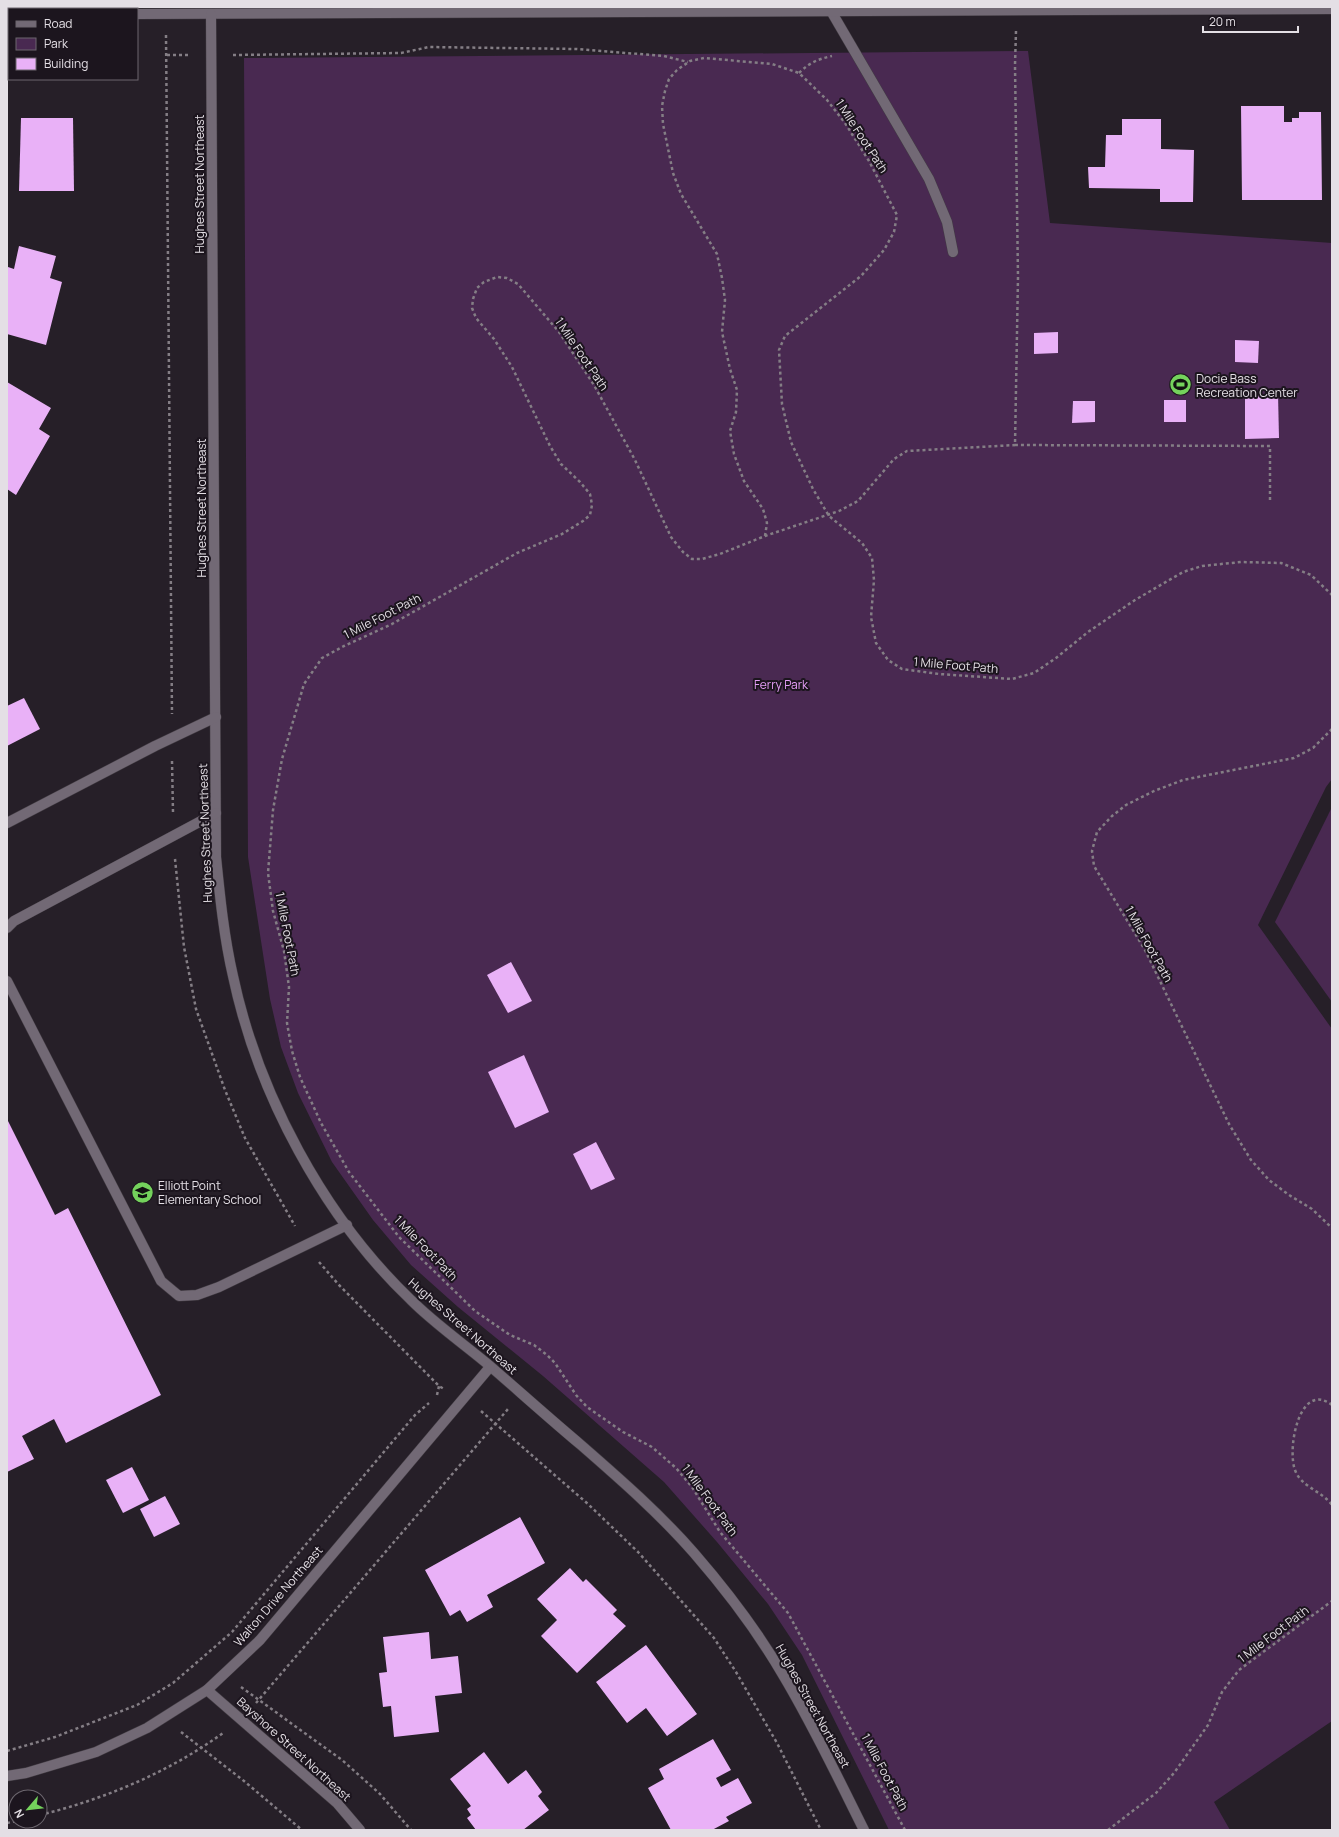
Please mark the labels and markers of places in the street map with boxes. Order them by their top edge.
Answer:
place label: Docie Bass Recreation Center [1196,370,1298,401]
sports icon: Docie Bass Recreation Center [1167,372,1193,398]
place label: Elliott Point Elementary School [158,1177,261,1208]
school or university icon: Elliott Point Elementary School [130,1179,156,1205]

